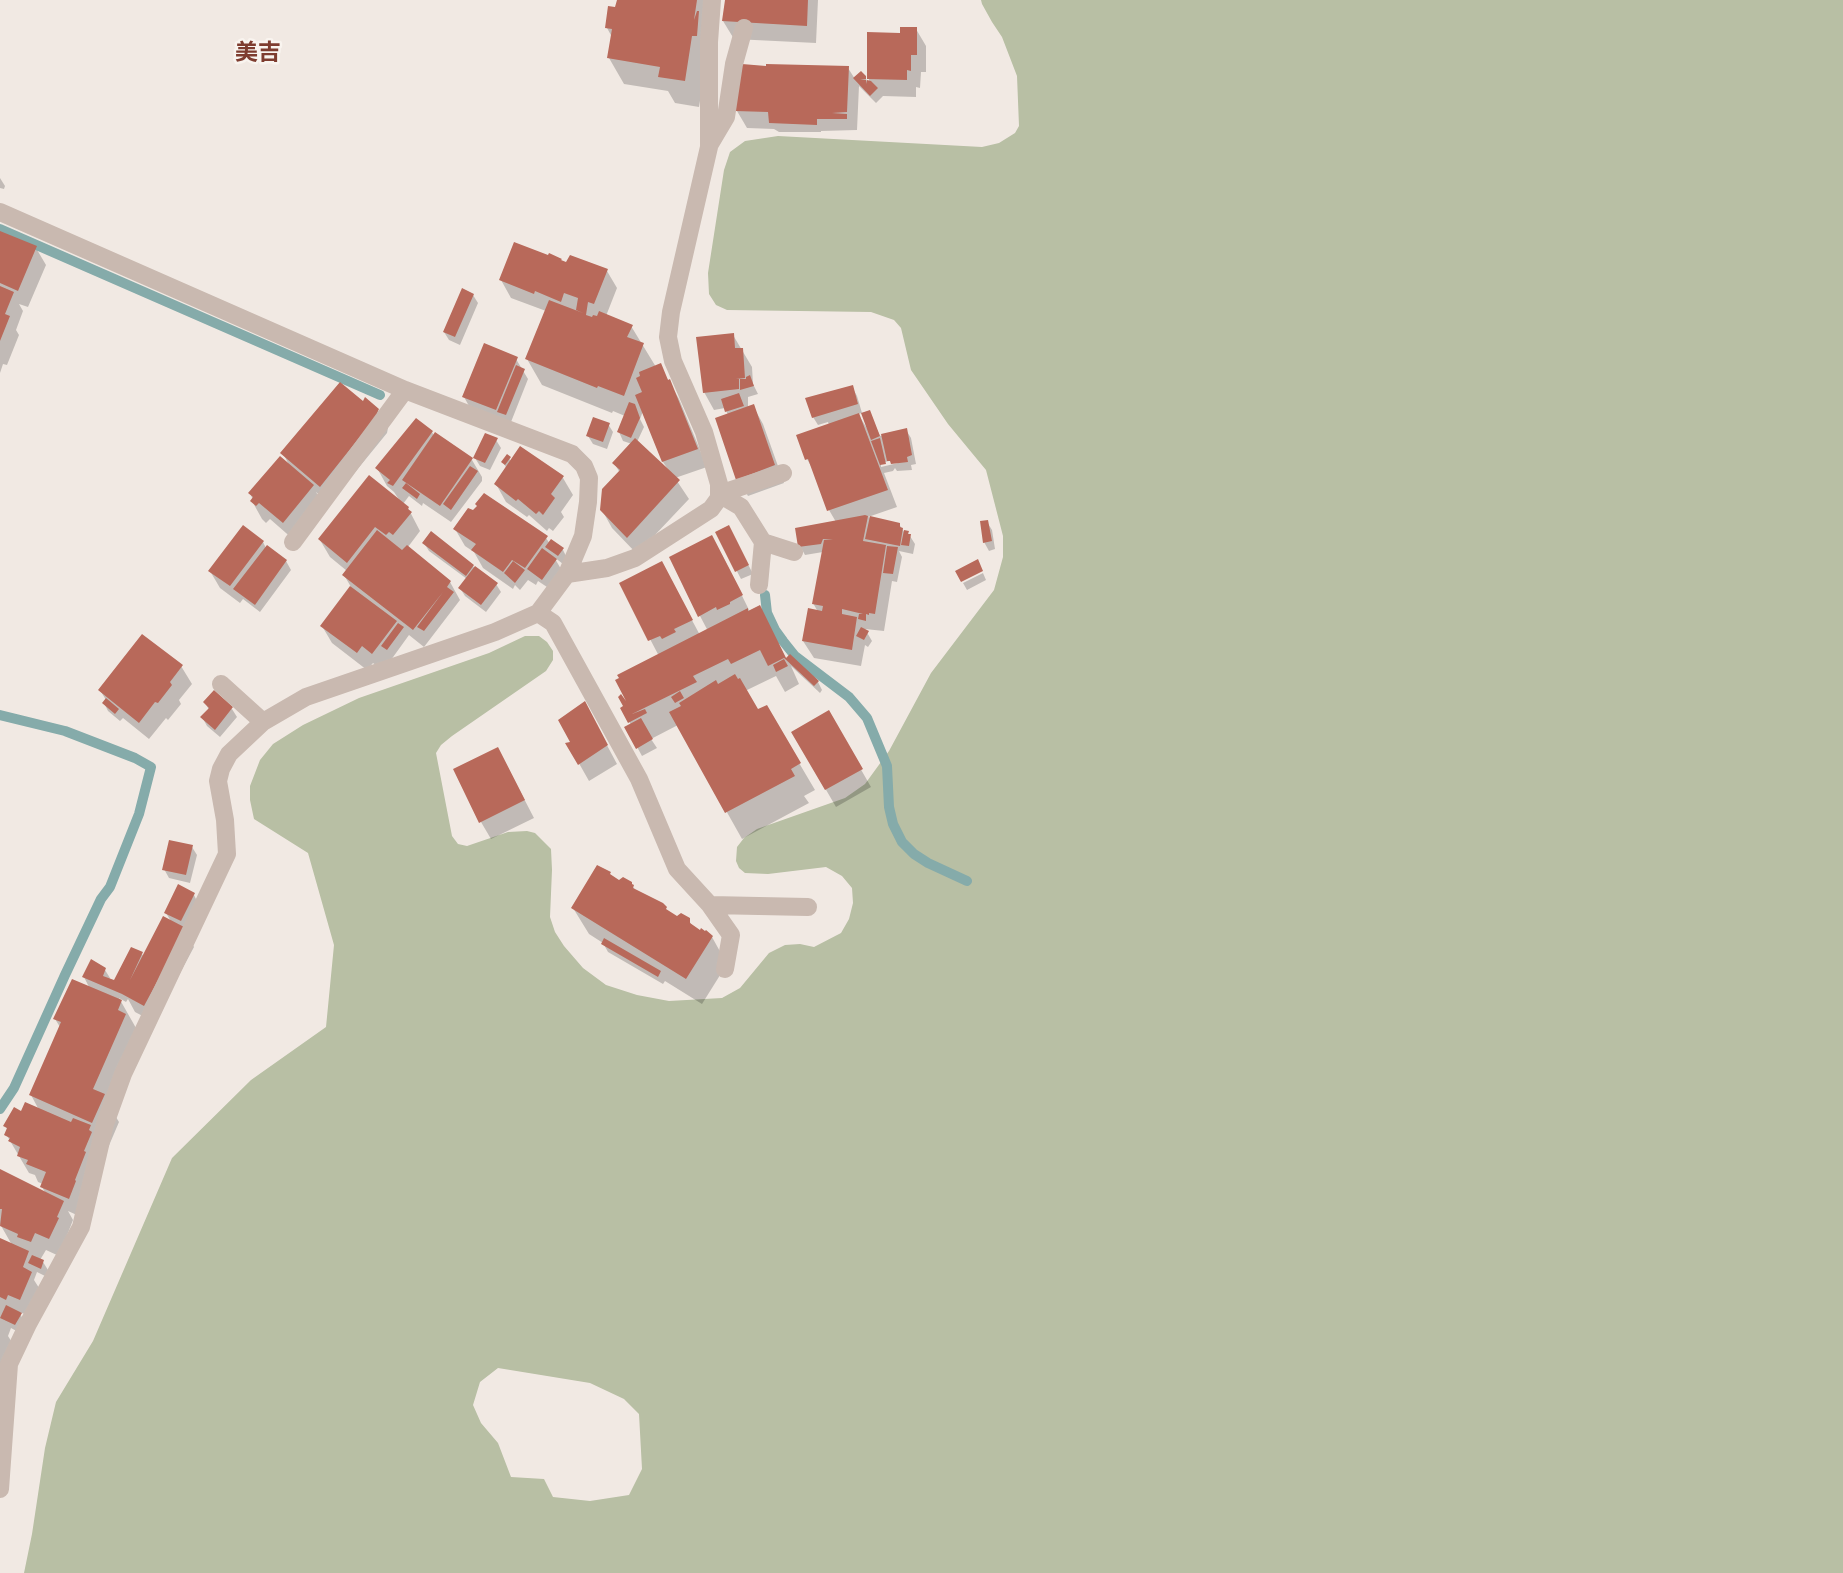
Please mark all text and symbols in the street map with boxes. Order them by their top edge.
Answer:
district label: 美吉 [235,39,281,67]

